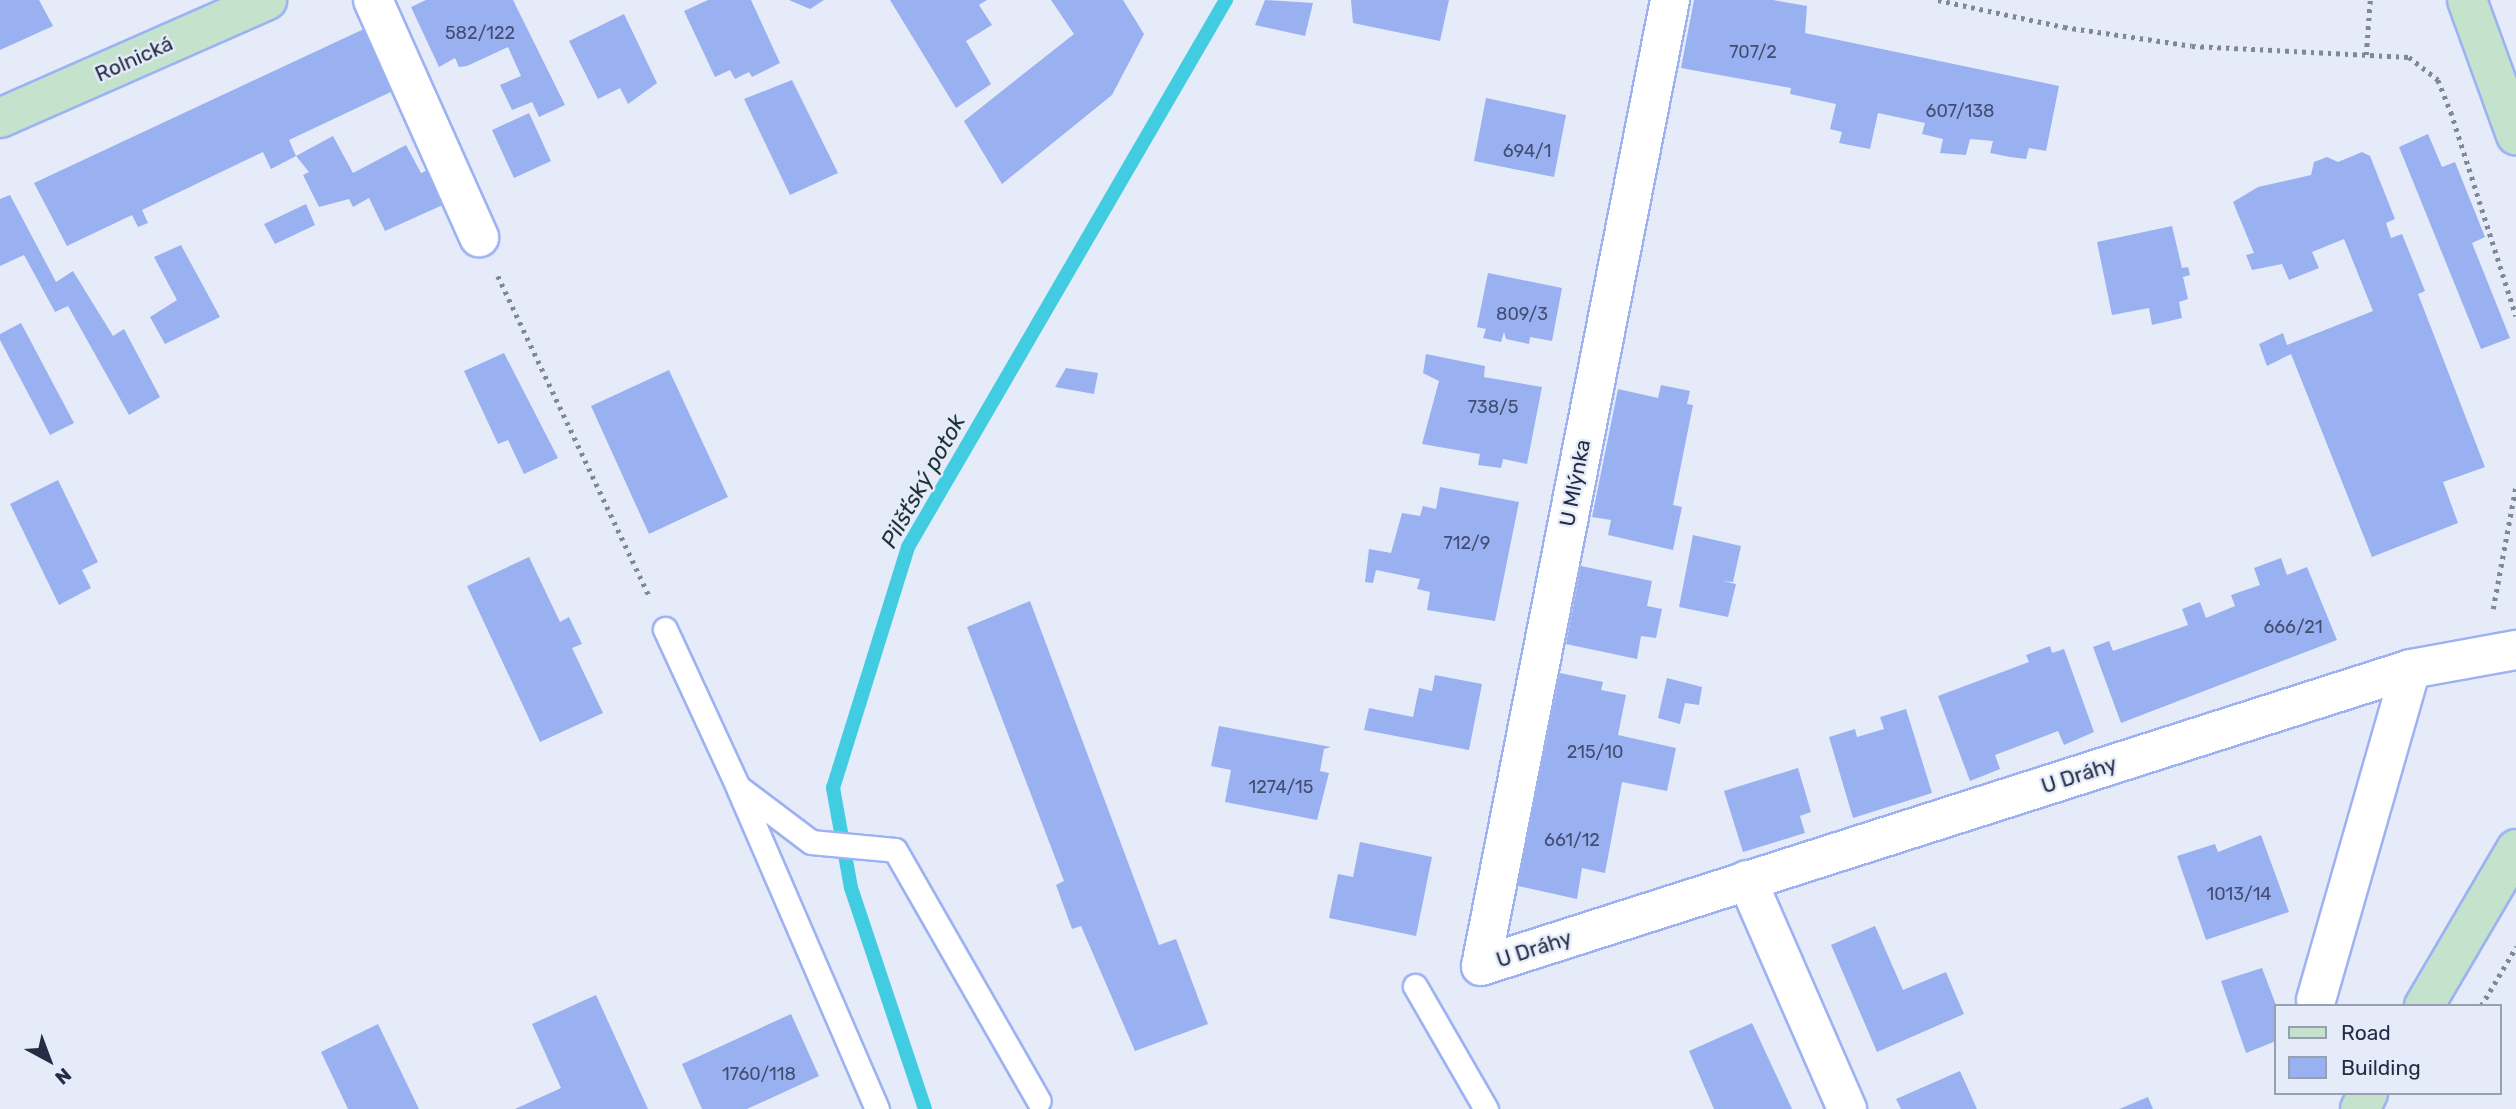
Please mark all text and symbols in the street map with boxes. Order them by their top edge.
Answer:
house number: 582/122 [445,22,515,44]
street label: Rolnická [91,31,177,87]
house number: 707/2 [1729,41,1777,63]
house number: 607/138 [1926,100,1994,122]
house number: 694/1 [1503,140,1551,162]
house number: 809/3 [1496,303,1548,325]
house number: 738/5 [1468,396,1518,418]
water label: Pilšťský potok [875,409,971,553]
street label: U Mlýnka [1554,437,1596,529]
house number: 712/9 [1444,532,1490,554]
house number: 666/21 [2263,616,2323,638]
house number: 215/10 [1567,741,1623,763]
street label: U Dráhy [2038,751,2120,799]
house number: 1274/15 [1248,776,1314,798]
house number: 661/12 [1544,829,1600,851]
house number: 1013/14 [2206,883,2272,905]
street label: U Dráhy [1493,925,1575,973]
legend [2274,1004,2502,1095]
text: Road [2341,1020,2391,1045]
north arrow [14,1025,84,1095]
text: Building [2341,1055,2421,1080]
text: N [50,1063,76,1089]
house number: 1760/118 [722,1063,796,1085]

